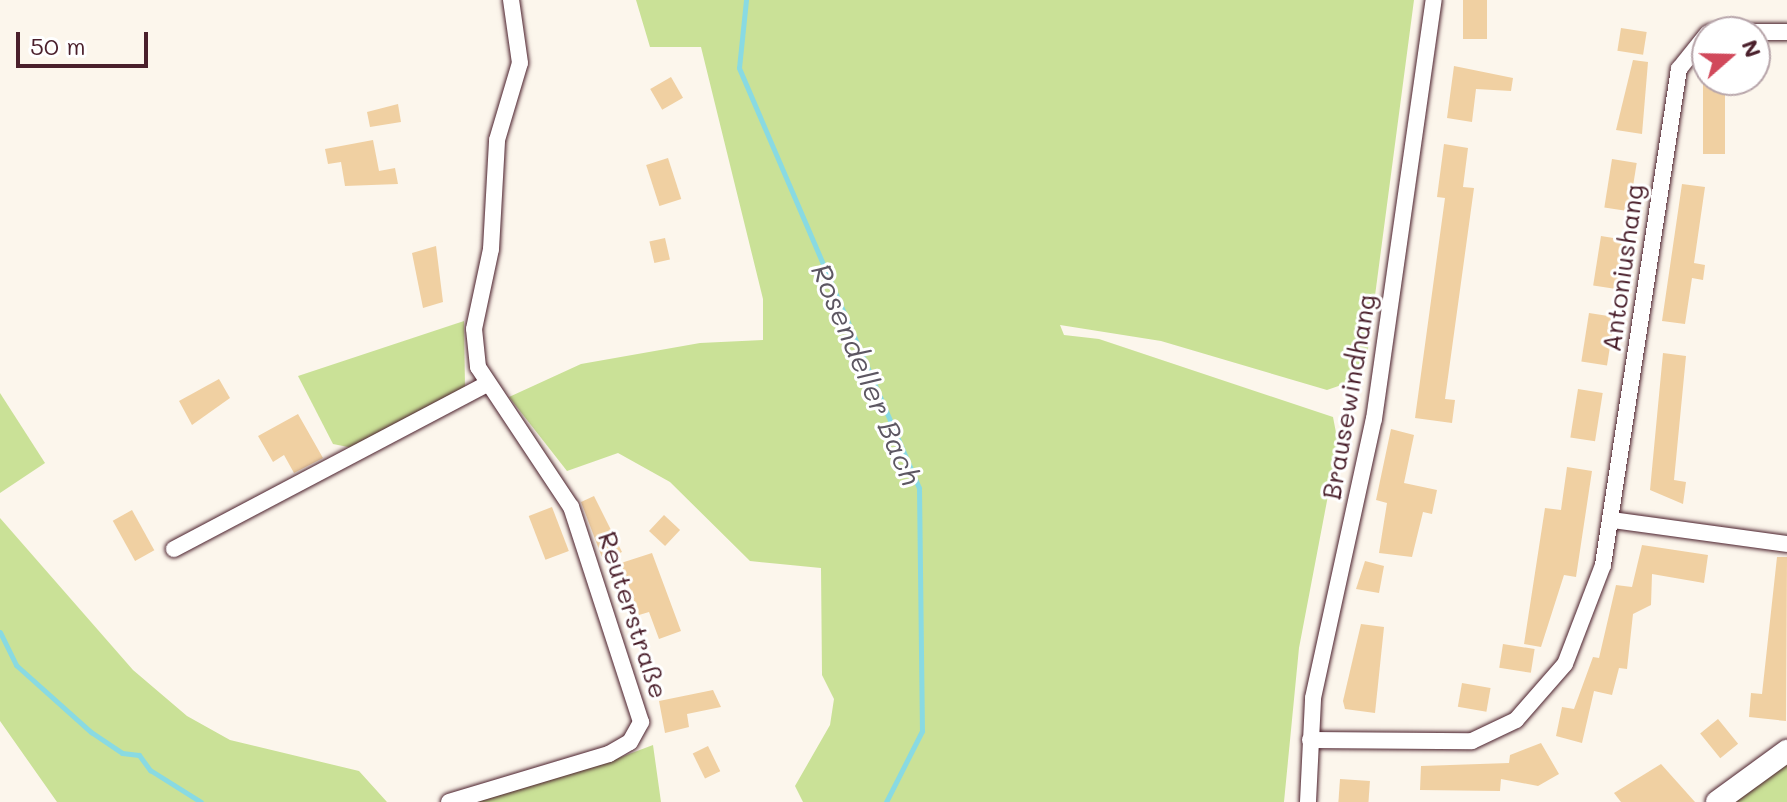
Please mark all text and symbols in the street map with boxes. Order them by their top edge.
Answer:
scale bar [20,16,152,66]
north arrow [1691,16,1771,96]
text: 50 m [30,30,86,61]
text: N [1736,35,1769,61]
street label: Antoniushang [1596,182,1650,354]
water label: Rosendeller Bach [805,258,929,490]
street label: Brausewindhang [1316,292,1382,502]
street label: Reuterstraße [591,528,675,702]

